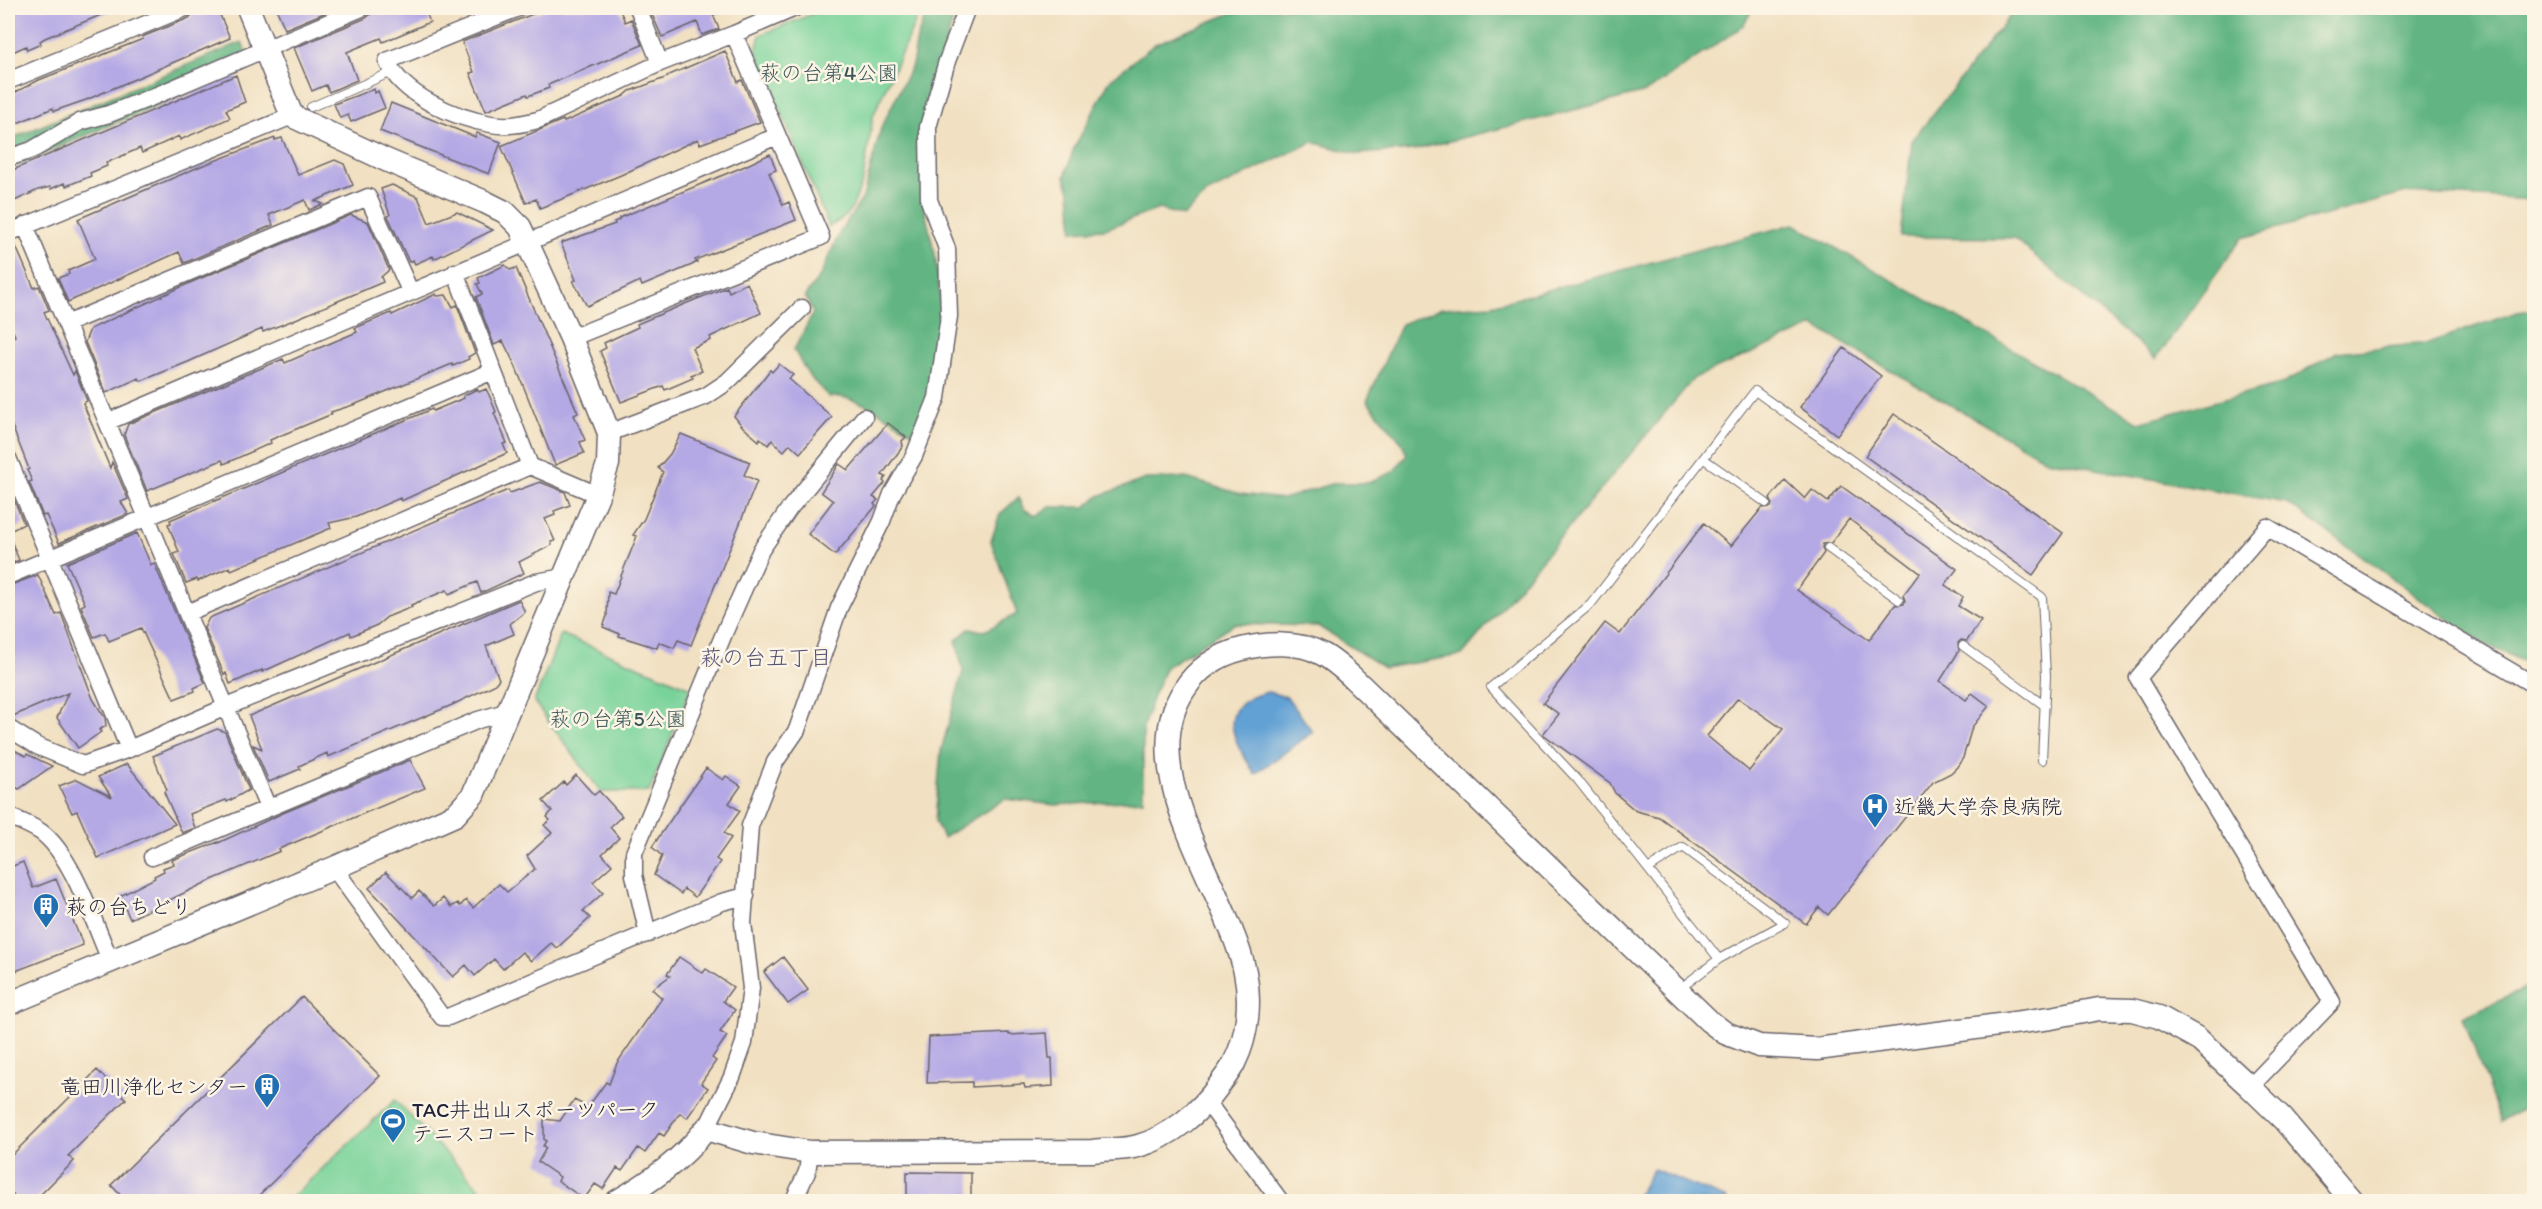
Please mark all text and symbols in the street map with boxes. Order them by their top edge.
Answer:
park label: 萩の台第4公園 [760,60,898,85]
district label: 萩の台五丁目 [700,644,832,671]
park label: 萩の台第5公園 [549,706,687,731]
hospital icon: 近畿大学奈良病院 [1860,791,1890,829]
place label: 近畿大学奈良病院 [1894,794,2062,819]
building icon: 萩の台ちどり [31,891,61,929]
place label: 萩の台ちどり [66,894,192,919]
building icon: 竜田川浄化センター [252,1071,282,1109]
place label: 竜田川浄化センター [60,1074,248,1099]
place label: TAC井出山スポーツパーク テニスコート [412,1097,659,1146]
sports icon: TAC井出山スポーツパーク テニスコート [378,1106,408,1144]

